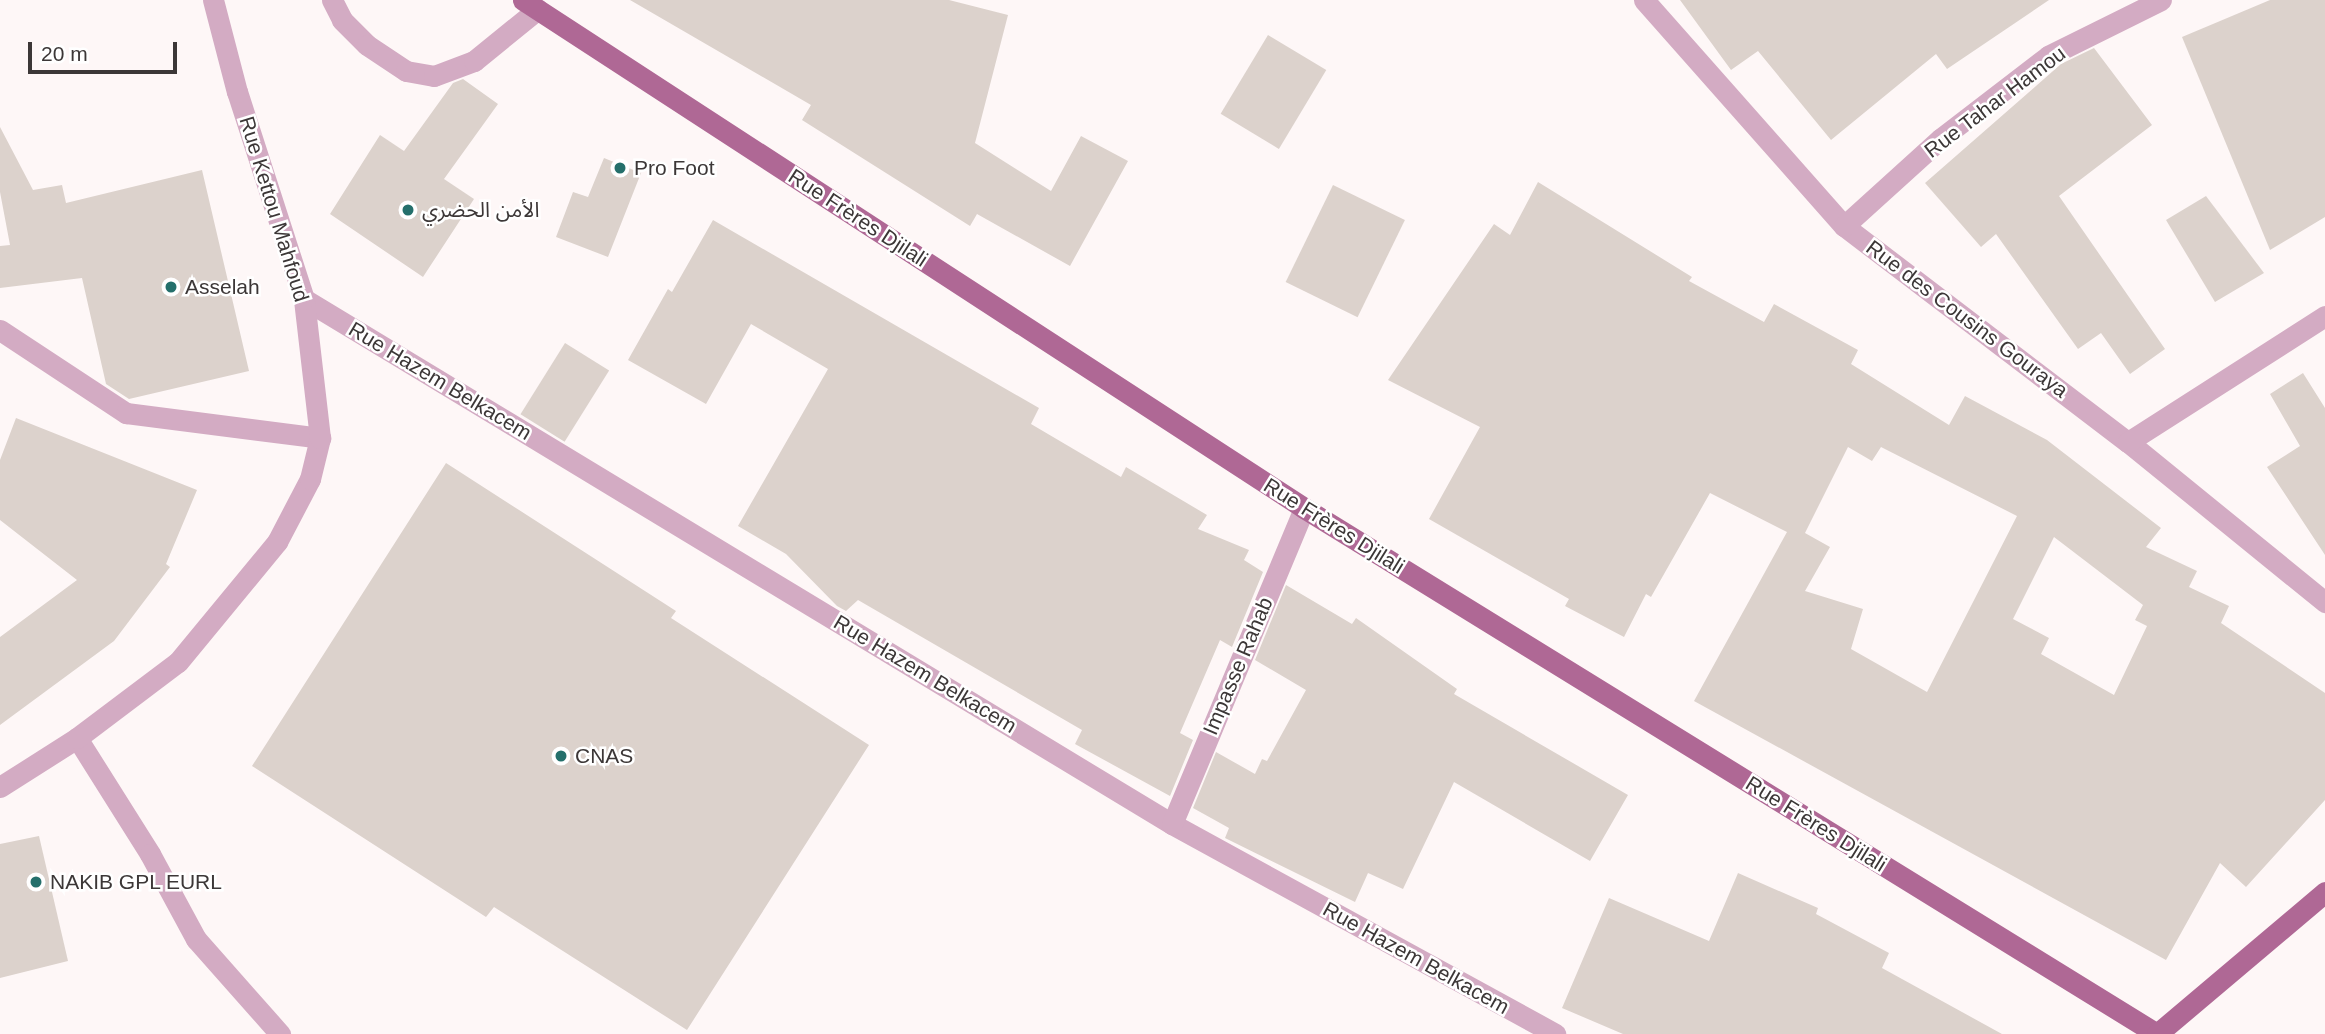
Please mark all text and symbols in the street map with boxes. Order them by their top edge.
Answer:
scale bar [32,28,180,72]
street label: Rue Tahar Hamou [1919,41,2071,163]
text: 20 m [41,42,88,65]
street label: Rue Kettou Mahfoud [234,113,314,305]
place label: Pro Foot [634,155,715,181]
marker: Pro Foot [612,160,628,176]
street label: Rue Frères Djilali [784,164,932,272]
place label: الأمن الحضري [422,197,539,223]
marker: الأمن الحضري [400,202,416,218]
street label: Rue des Cousins Gouraya [1861,235,2073,403]
place label: Asselah [185,274,260,300]
marker: Asselah [163,279,179,295]
street label: Rue Hazem Belkacem [344,316,536,446]
street label: Rue Frères Djilali [1259,473,1409,579]
street label: Impasse Rahab [1198,593,1278,739]
street label: Rue Hazem Belkacem [829,609,1021,739]
place label: CNAS [575,743,633,769]
marker: CNAS [553,748,569,764]
street label: Rue Frères Djilali [1741,771,1891,877]
place label: NAKIB GPL EURL [50,869,223,895]
marker: NAKIB GPL EURL [28,874,44,890]
street label: Rue Hazem Belkacem [1319,896,1513,1020]

